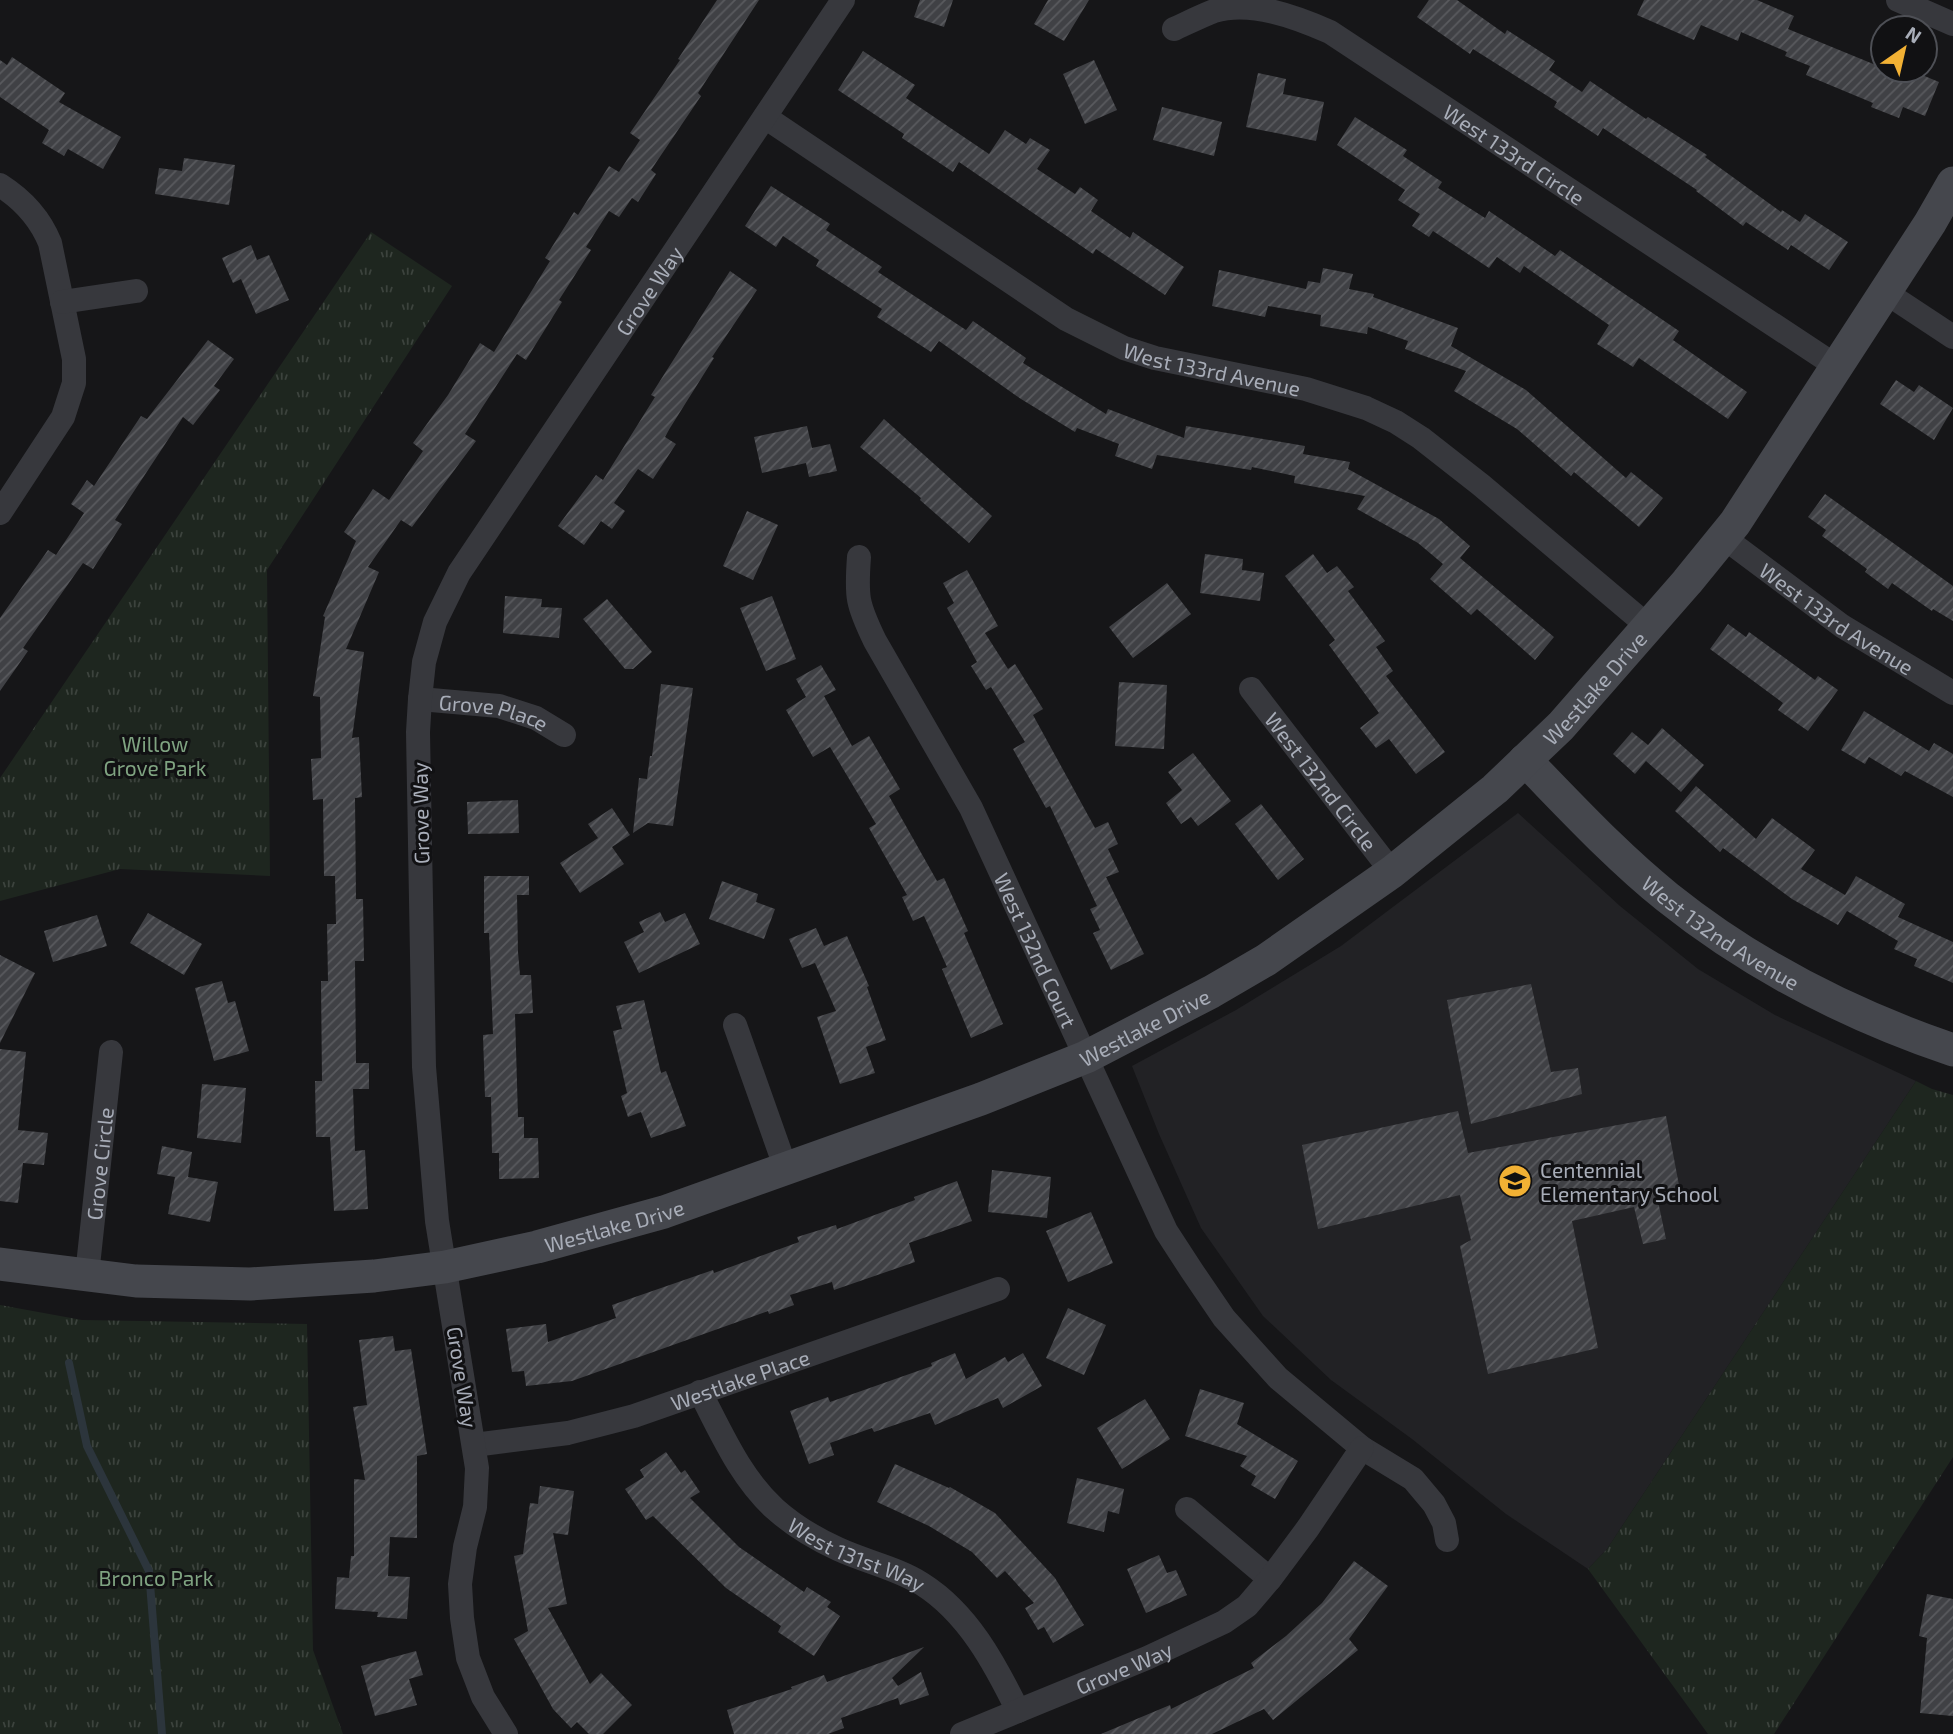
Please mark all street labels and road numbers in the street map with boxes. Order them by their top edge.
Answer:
street label: West 133rd Circle [1439,98,1590,209]
street label: Grove Way [610,241,687,340]
street label: West 133rd Avenue [1120,336,1303,400]
street label: West 133rd Avenue [1755,557,1918,679]
street label: Westlake Drive [1537,626,1651,749]
street label: Grove Place [438,688,553,735]
street label: West 132nd Circle [1261,707,1383,855]
street label: Grove Way [407,762,433,864]
street label: West 132nd Court [990,869,1083,1031]
street label: West 132nd Avenue [1638,870,1804,994]
street label: Westlake Drive [1075,983,1214,1071]
street label: Grove Circle [80,1106,117,1221]
street label: Westlake Drive [542,1194,687,1257]
street label: Grove Way [443,1325,483,1429]
street label: Westlake Place [667,1343,812,1415]
street label: West 131st Way [784,1511,930,1596]
street label: Grove Way [1072,1636,1176,1698]

